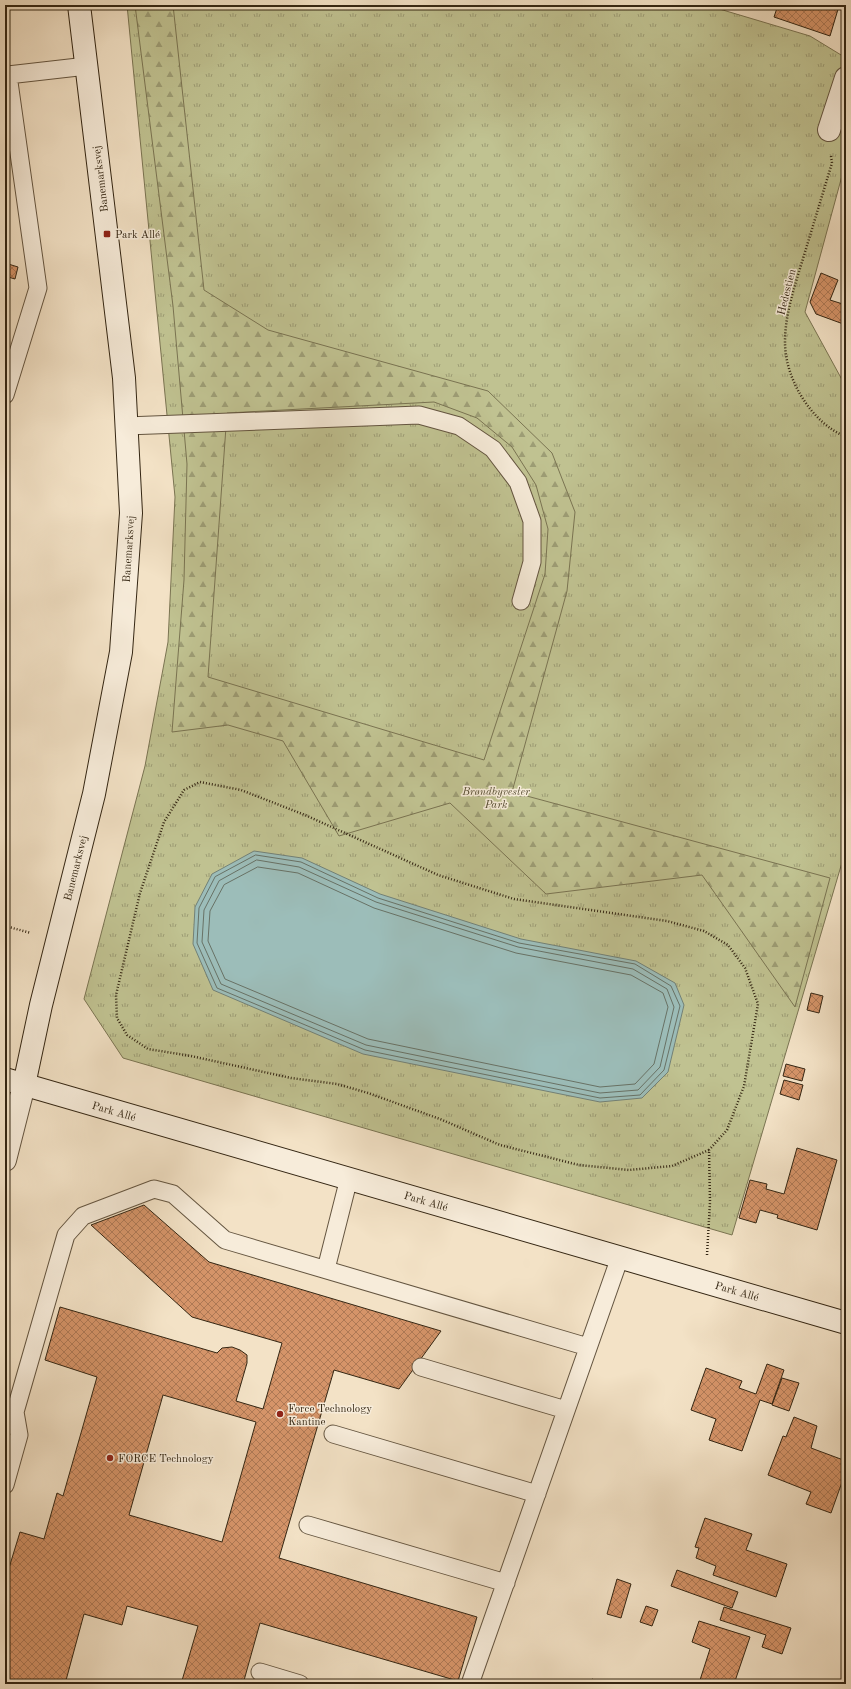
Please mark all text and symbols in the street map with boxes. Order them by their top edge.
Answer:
street label: Banemarksvej [92,145,111,213]
marker: Park Allé [102,229,112,239]
place label: Park Allé [115,230,160,241]
street label: Hedestien [776,268,799,317]
street label: Banemarksvej [122,515,137,583]
park label: Brøndbyvester Park [461,787,530,811]
street label: Banemarksvej [63,834,90,902]
street label: Park Allé [90,1101,137,1124]
street label: Park Allé [402,1191,449,1214]
street label: Park Allé [713,1281,760,1304]
place label: Force Technology Kantine [288,1404,372,1428]
marker: Force Technology Kantine [275,1409,285,1419]
marker: FORCE Technology [105,1453,115,1463]
place label: FORCE Technology [118,1454,214,1465]

